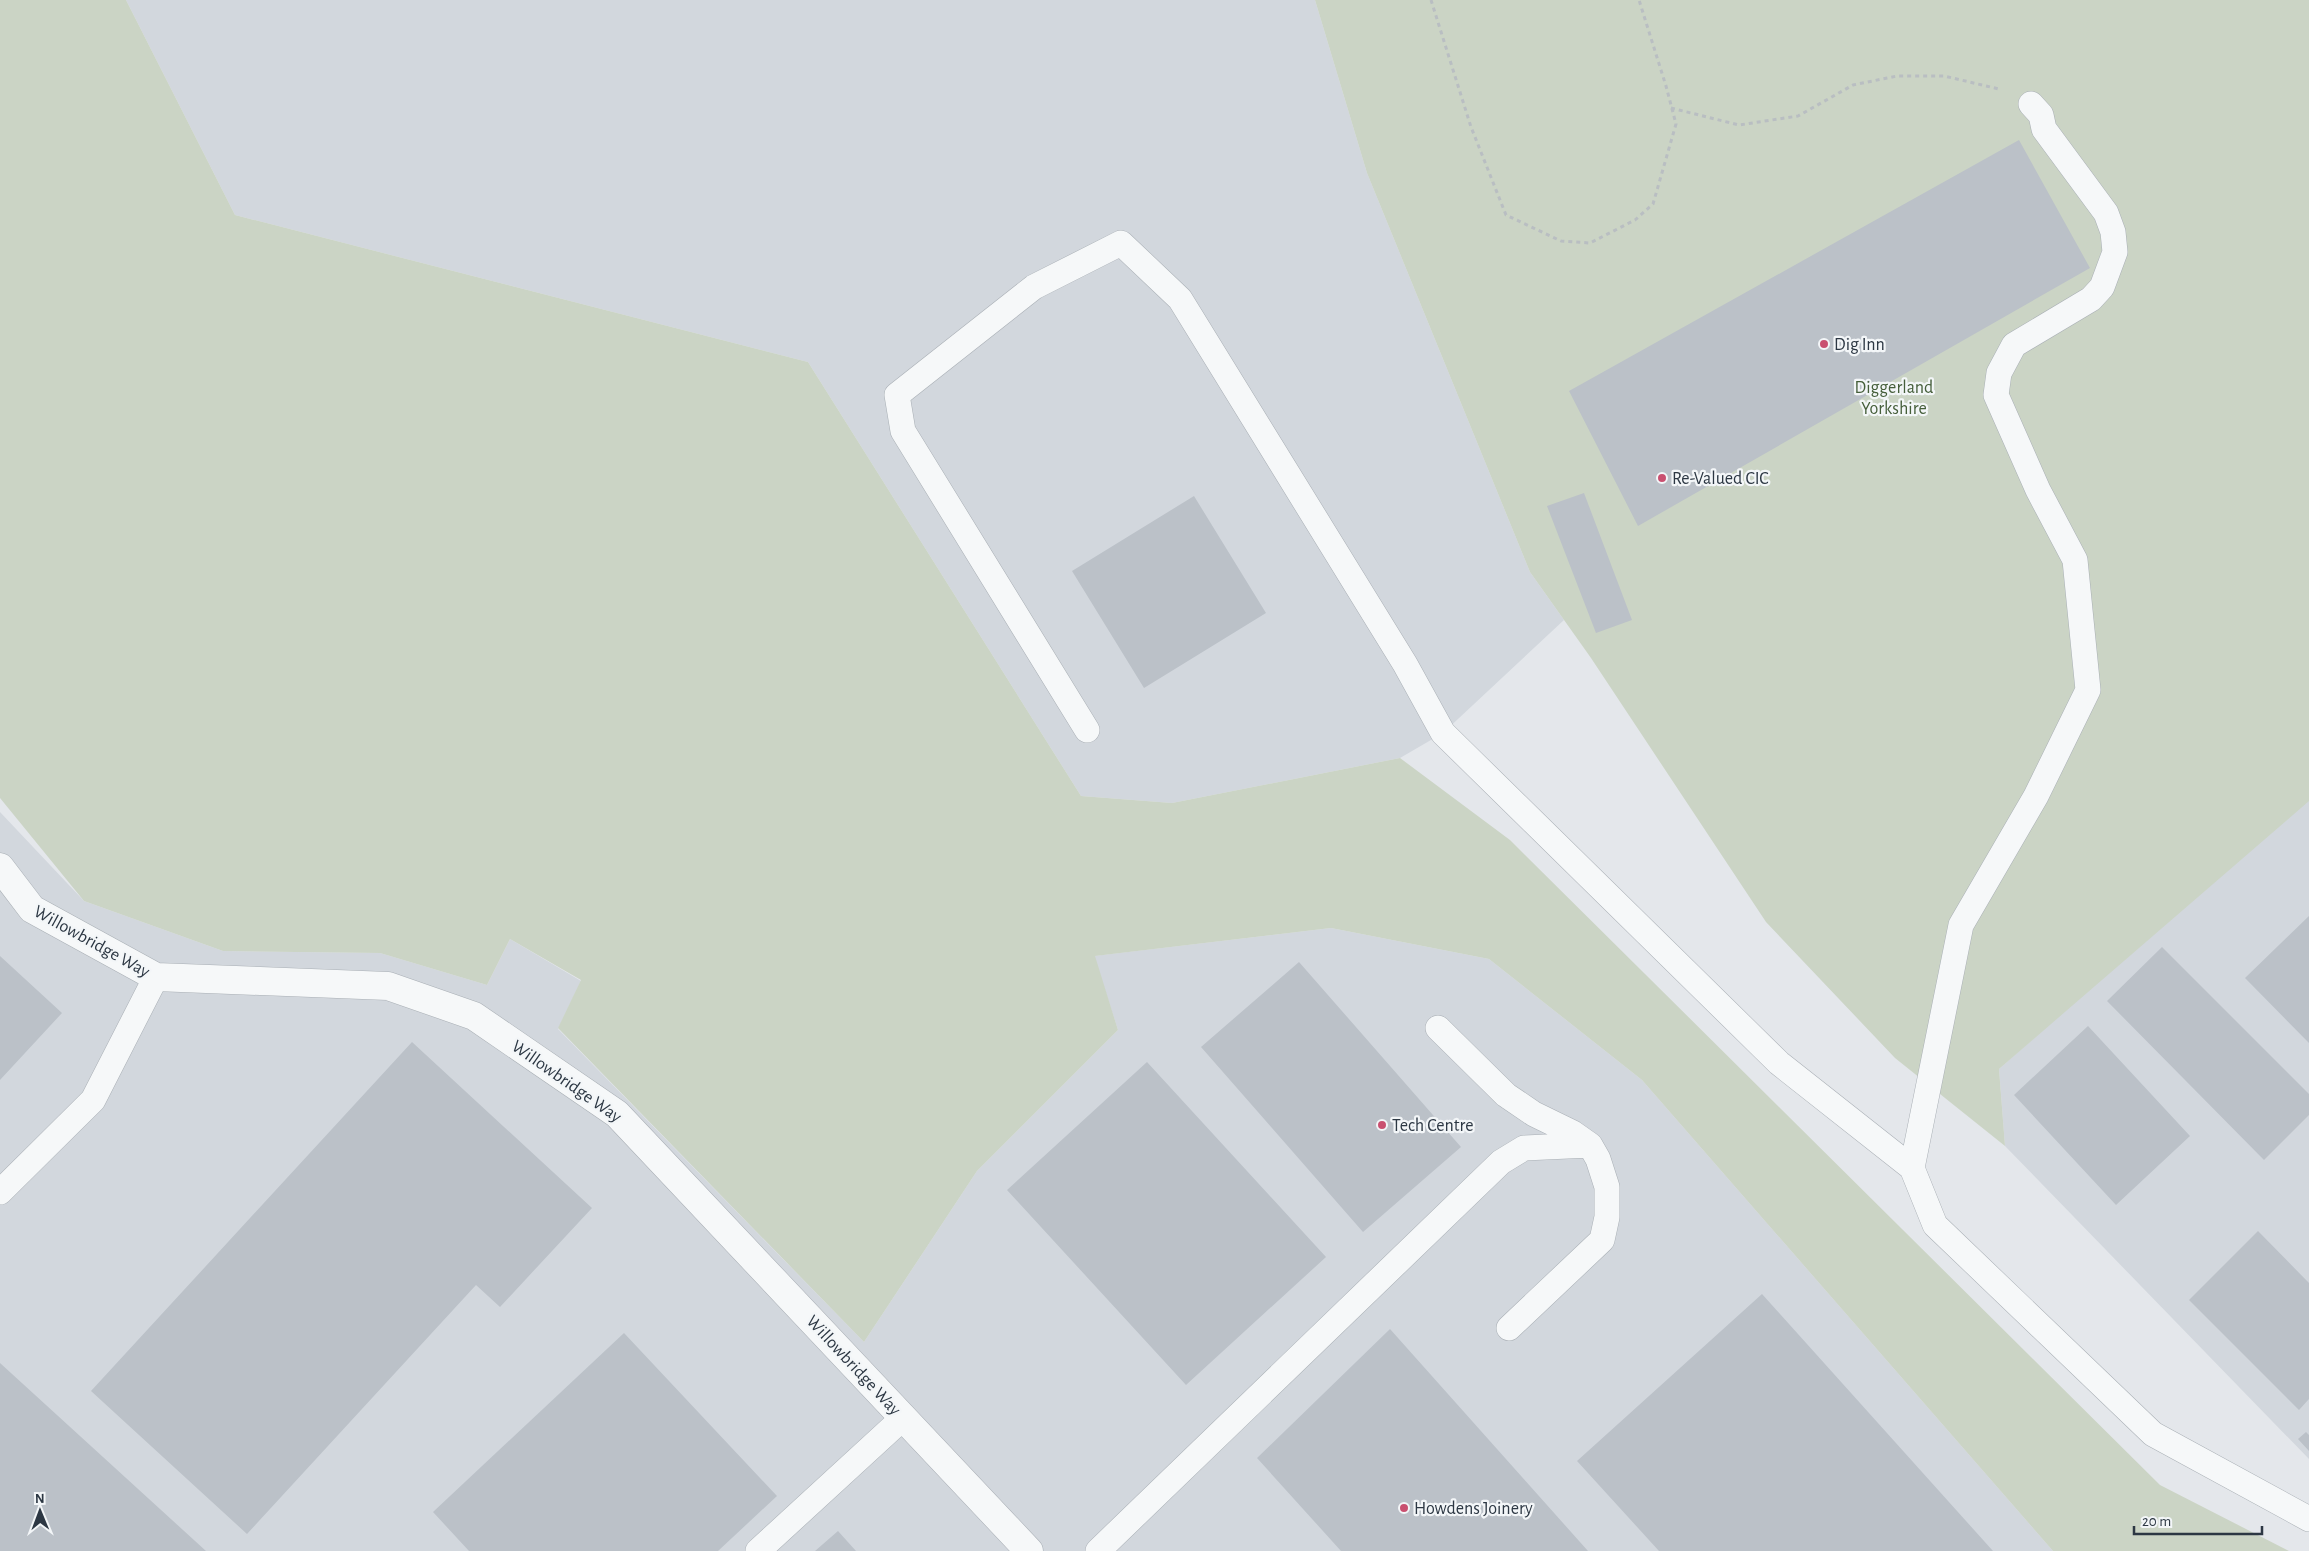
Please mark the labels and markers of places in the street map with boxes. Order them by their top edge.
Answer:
place label: Dig Inn [1834,336,1885,354]
marker: Dig Inn [1818,338,1830,350]
place label: Re-Valued CIC [1672,470,1769,488]
marker: Re-Valued CIC [1656,472,1668,484]
place label: Tech Centre [1392,1117,1474,1135]
marker: Tech Centre [1376,1119,1388,1131]
place label: Howdens Joinery [1414,1500,1533,1518]
marker: Howdens Joinery [1398,1502,1410,1514]

